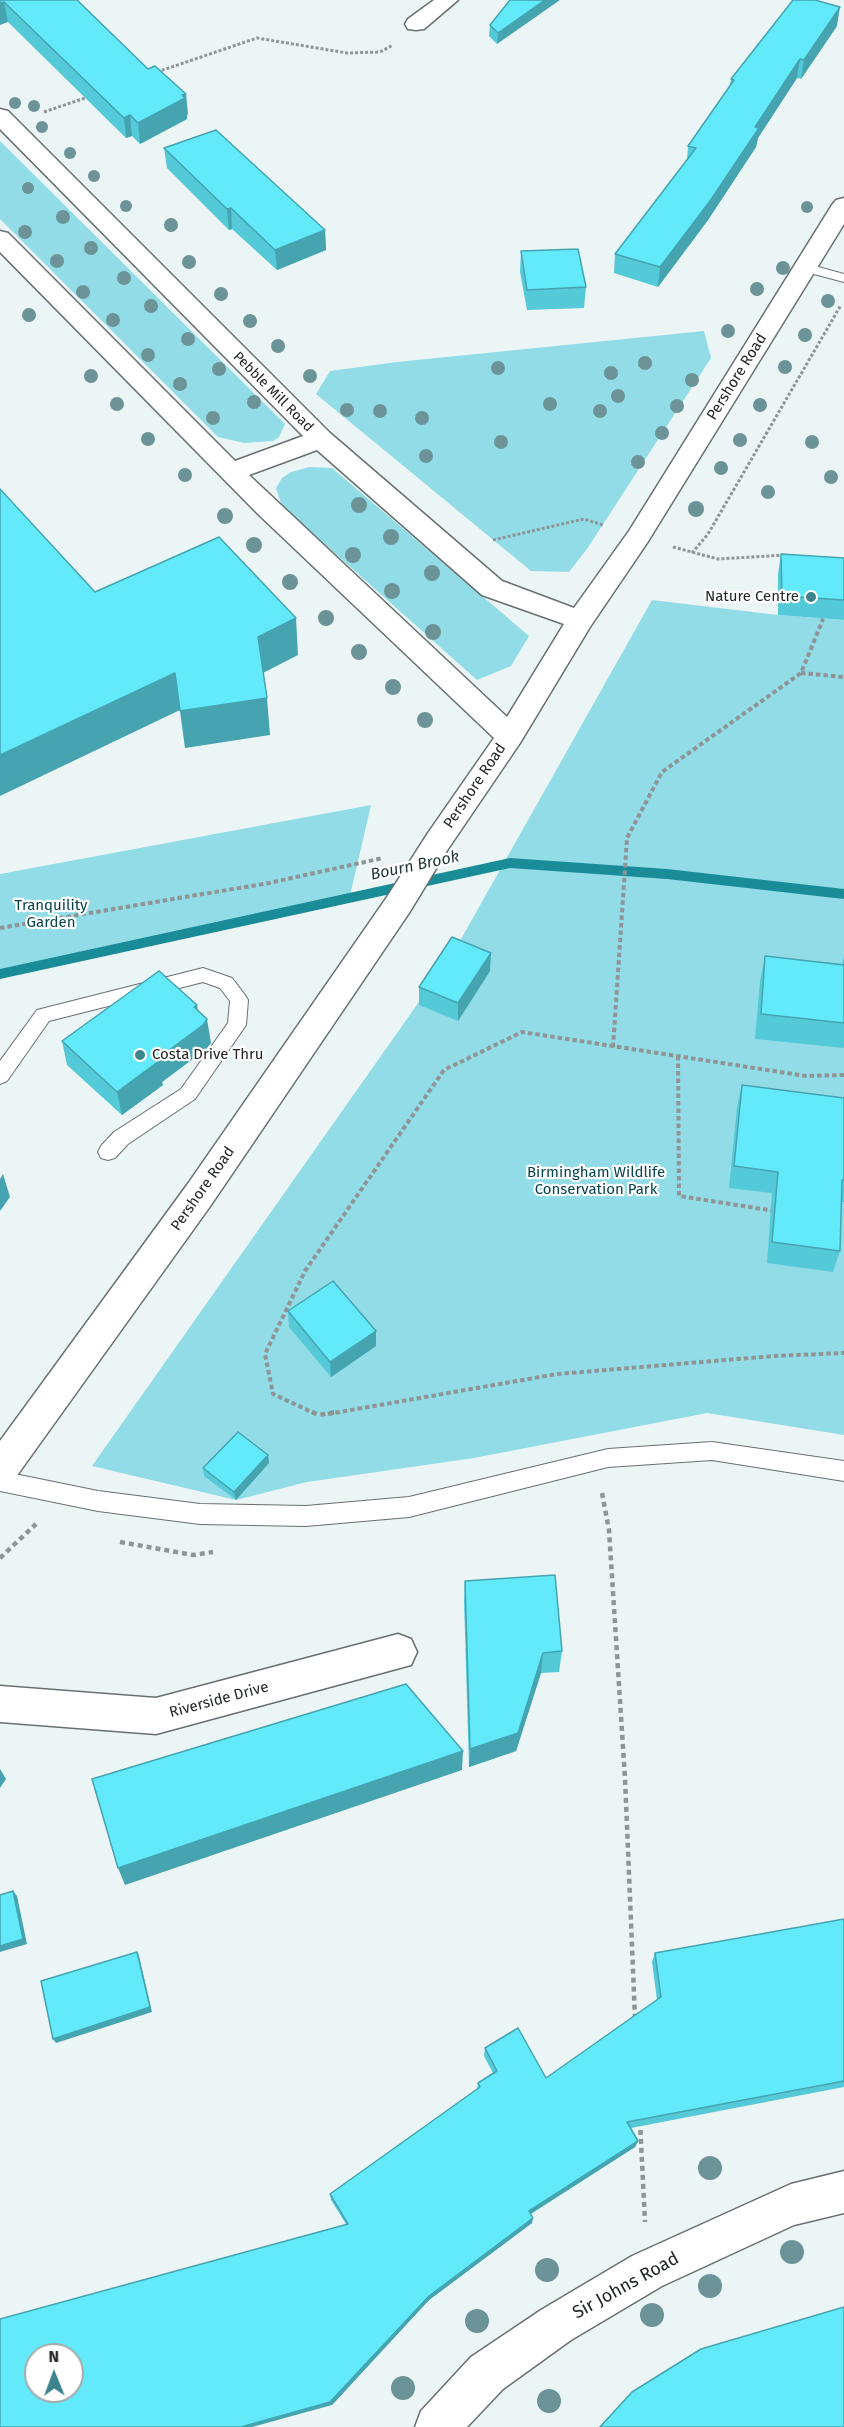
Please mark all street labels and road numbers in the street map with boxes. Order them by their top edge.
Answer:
street label: Pershore Road [703,330,771,424]
street label: Pebble Mill Road [229,348,317,436]
street label: Pershore Road [440,740,510,832]
street label: Pershore Road [167,1143,239,1235]
street label: Riverside Drive [167,1678,271,1722]
street label: Sir Johns Road [569,2248,683,2324]

